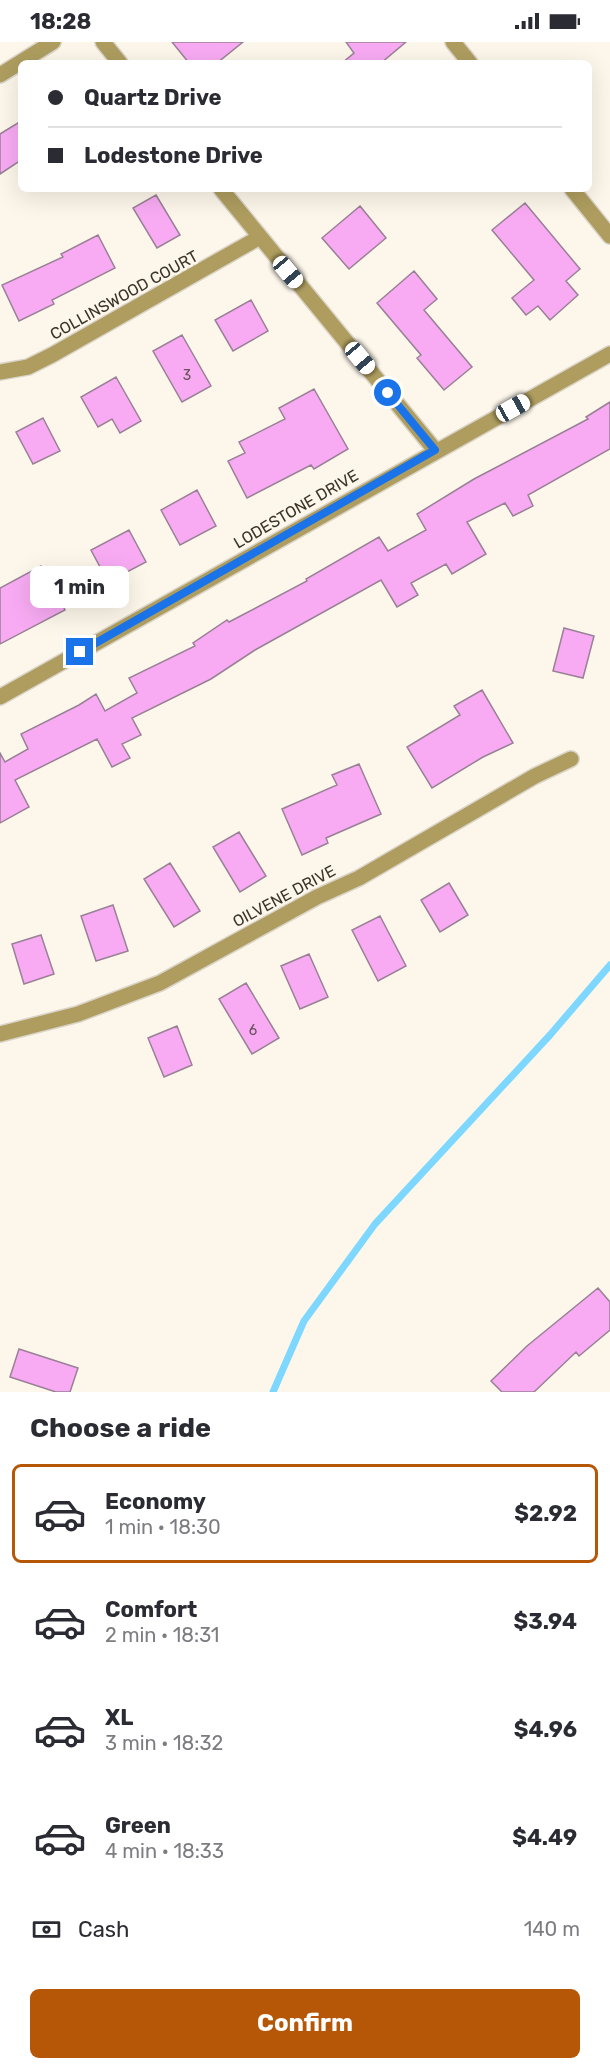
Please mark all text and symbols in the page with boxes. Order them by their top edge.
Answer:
text: 18:28 [30,8,91,35]
text: Quartz Drive [84,84,222,111]
text: Lodestone Drive [84,142,263,169]
street label: COLLINSWOOD COURT [47,246,201,344]
car [270,252,306,292]
car [342,338,378,378]
house number: 3 [183,367,191,384]
route start [374,379,401,406]
car [493,391,533,425]
street label: LODESTONE DRIVE [230,466,362,552]
callout: 1 min [31,565,130,607]
text: 1 min [54,575,105,599]
route end [66,638,93,665]
street label: OILVENE DRIVE [229,861,339,931]
house number: 6 [249,1022,257,1039]
text: Choose a ride [30,1412,211,1444]
icon: car [33,1487,87,1541]
text: Economy [105,1488,206,1515]
text: $2.92 [514,1500,577,1527]
text: 1 min · 18:30 [105,1515,221,1539]
icon: car [33,1595,87,1649]
text: Comfort [105,1596,197,1623]
text: $3.94 [513,1608,577,1635]
text: 2 min · 18:31 [105,1623,219,1647]
icon: car [33,1703,87,1757]
text: XL [105,1704,133,1731]
text: $4.96 [514,1716,577,1743]
text: 3 min · 18:32 [105,1731,223,1755]
icon: car [33,1811,87,1865]
text: Green [105,1812,171,1839]
text: $4.49 [512,1824,577,1851]
text: 4 min · 18:33 [105,1839,224,1863]
icon: cash [30,1913,63,1946]
text: Cash [78,1916,129,1943]
text: 140 m [524,1917,580,1941]
button: Confirm [30,1989,580,2058]

